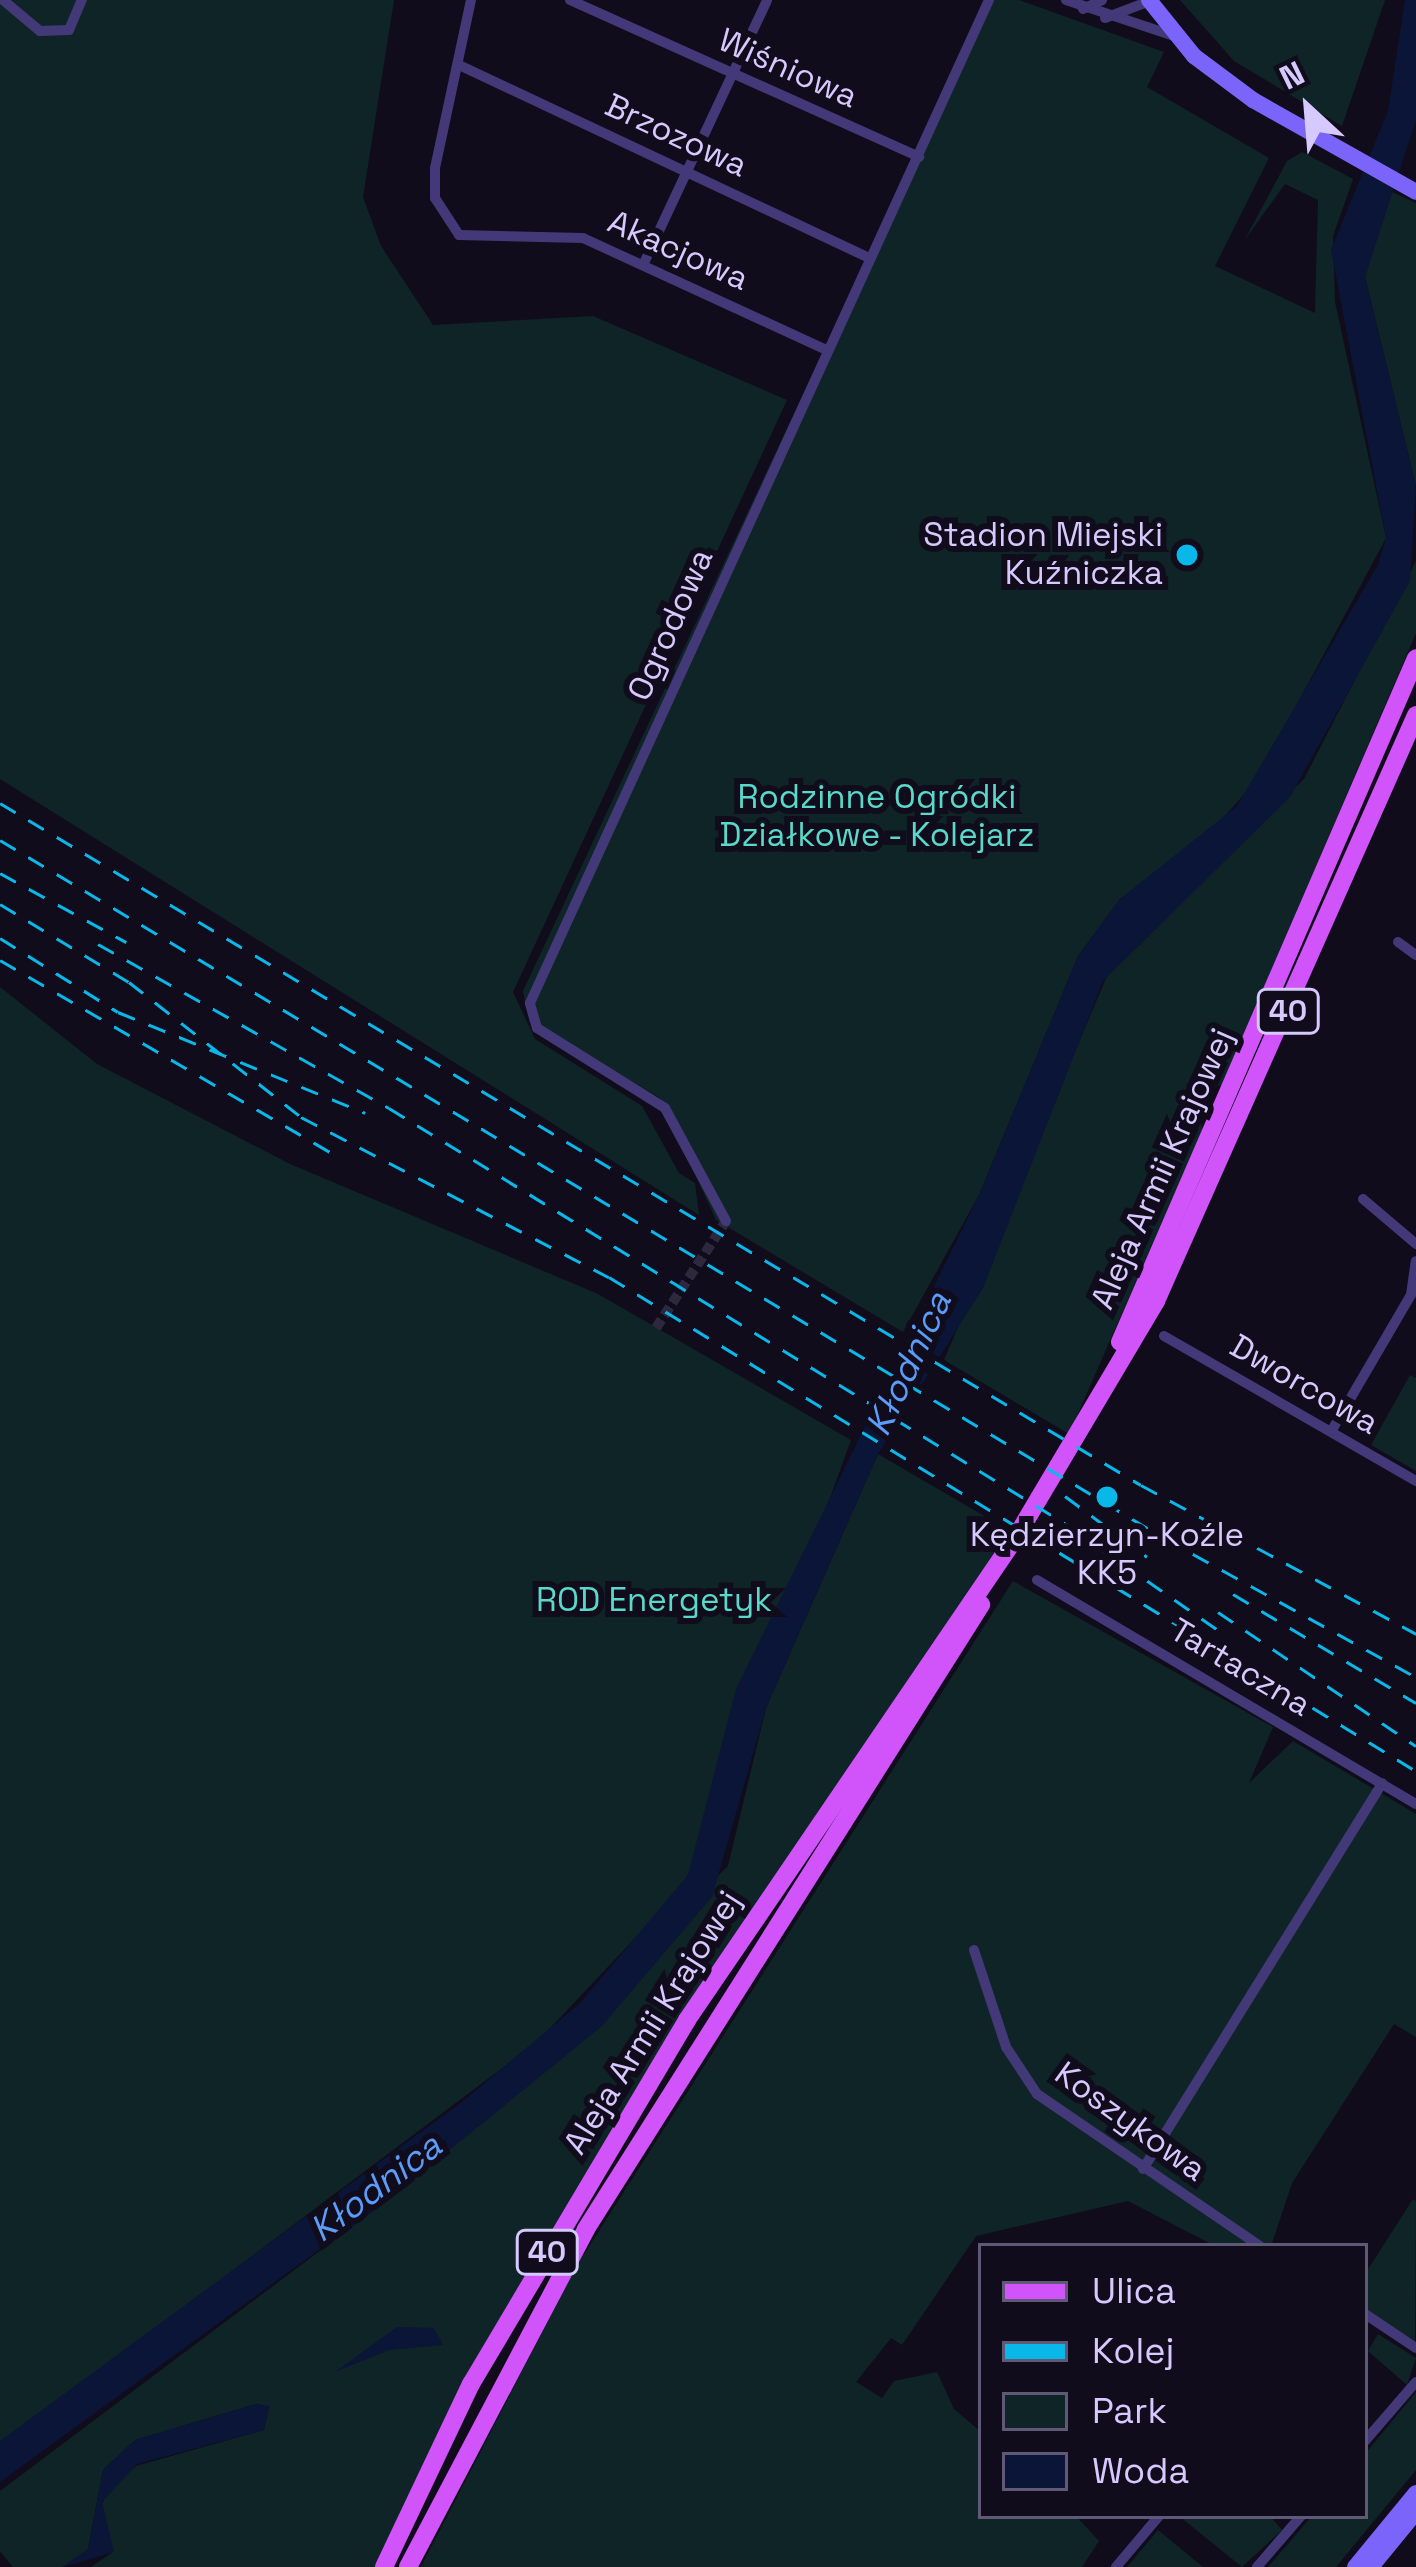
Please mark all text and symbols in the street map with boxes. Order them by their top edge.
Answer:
street label: Wiśniowa [712,21,864,117]
north arrow [1248,48,1368,168]
text: N [1273,52,1311,99]
street label: Brzozowa [599,86,753,186]
street label: Akacjowa [602,202,754,300]
place label: Stadion Miejski Kuźniczka [923,516,1163,594]
marker: Stadion Miejski Kuźniczka [1174,542,1200,568]
street label: Ogrodowa [620,543,722,707]
park label: Rodzinne Ogródki Działkowe - Kolejarz [719,778,1035,856]
road number: 40 [1255,987,1321,1035]
street label: Aleja Armii Krajowej [1083,1022,1243,1316]
water label: Kłodnica [857,1285,961,1443]
street label: Dworcowa [1223,1327,1385,1443]
marker: Kędzierzyn-Koźle KK5 [1094,1484,1120,1510]
place label: Kędzierzyn-Koźle KK5 [970,1516,1244,1594]
park label: ROD Energetyk [536,1581,772,1621]
street label: Tartaczna [1162,1611,1318,1725]
street label: Aleja Armii Krajowej [556,1884,750,2162]
street label: Koszykowa [1047,2054,1213,2190]
water label: Kłodnica [302,2125,450,2251]
road number: 40 [514,2228,580,2276]
legend [978,2243,1368,2519]
text: Ulica [1092,2268,1176,2314]
text: Kolej [1092,2328,1175,2374]
text: Park [1092,2388,1167,2434]
text: Woda [1092,2448,1189,2494]

